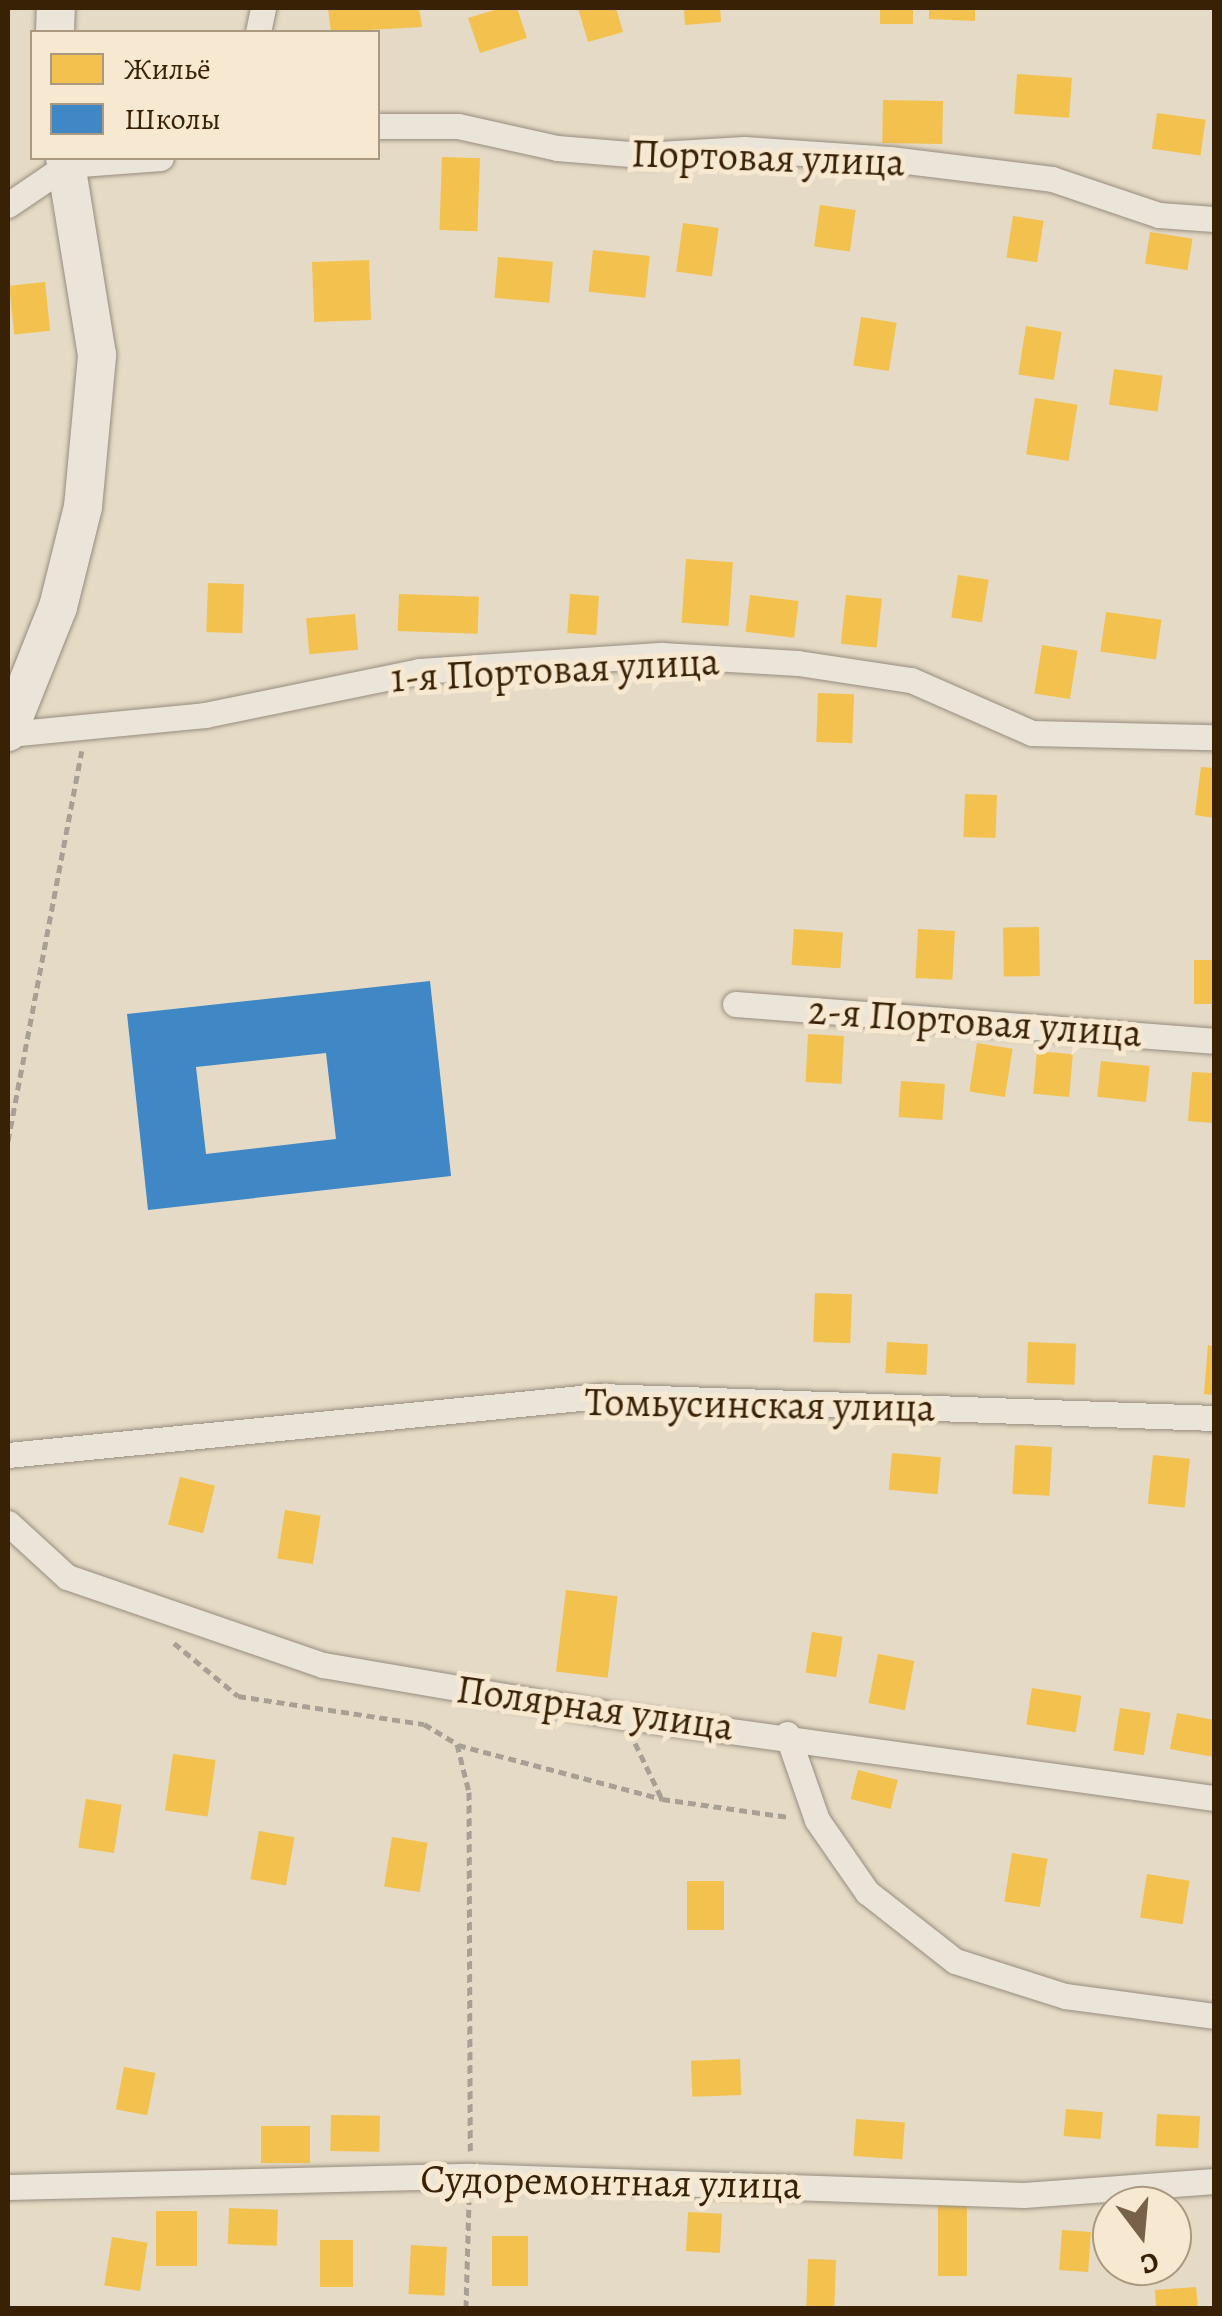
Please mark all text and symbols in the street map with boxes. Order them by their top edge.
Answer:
legend [30,30,380,160]
text: Жильё [124,49,211,89]
text: Школы [124,99,221,139]
street label: Портовая улица [630,129,906,187]
street label: 1-я Портовая улица [389,637,721,703]
street label: 2-я Портовая улица [807,986,1143,1058]
street label: Томьусинская улица [584,1378,936,1432]
street label: Полярная улица [453,1665,737,1751]
street label: Судоремонтная улица [420,2155,802,2209]
north arrow [1092,2186,1192,2286]
text: С [1136,2242,1163,2284]

